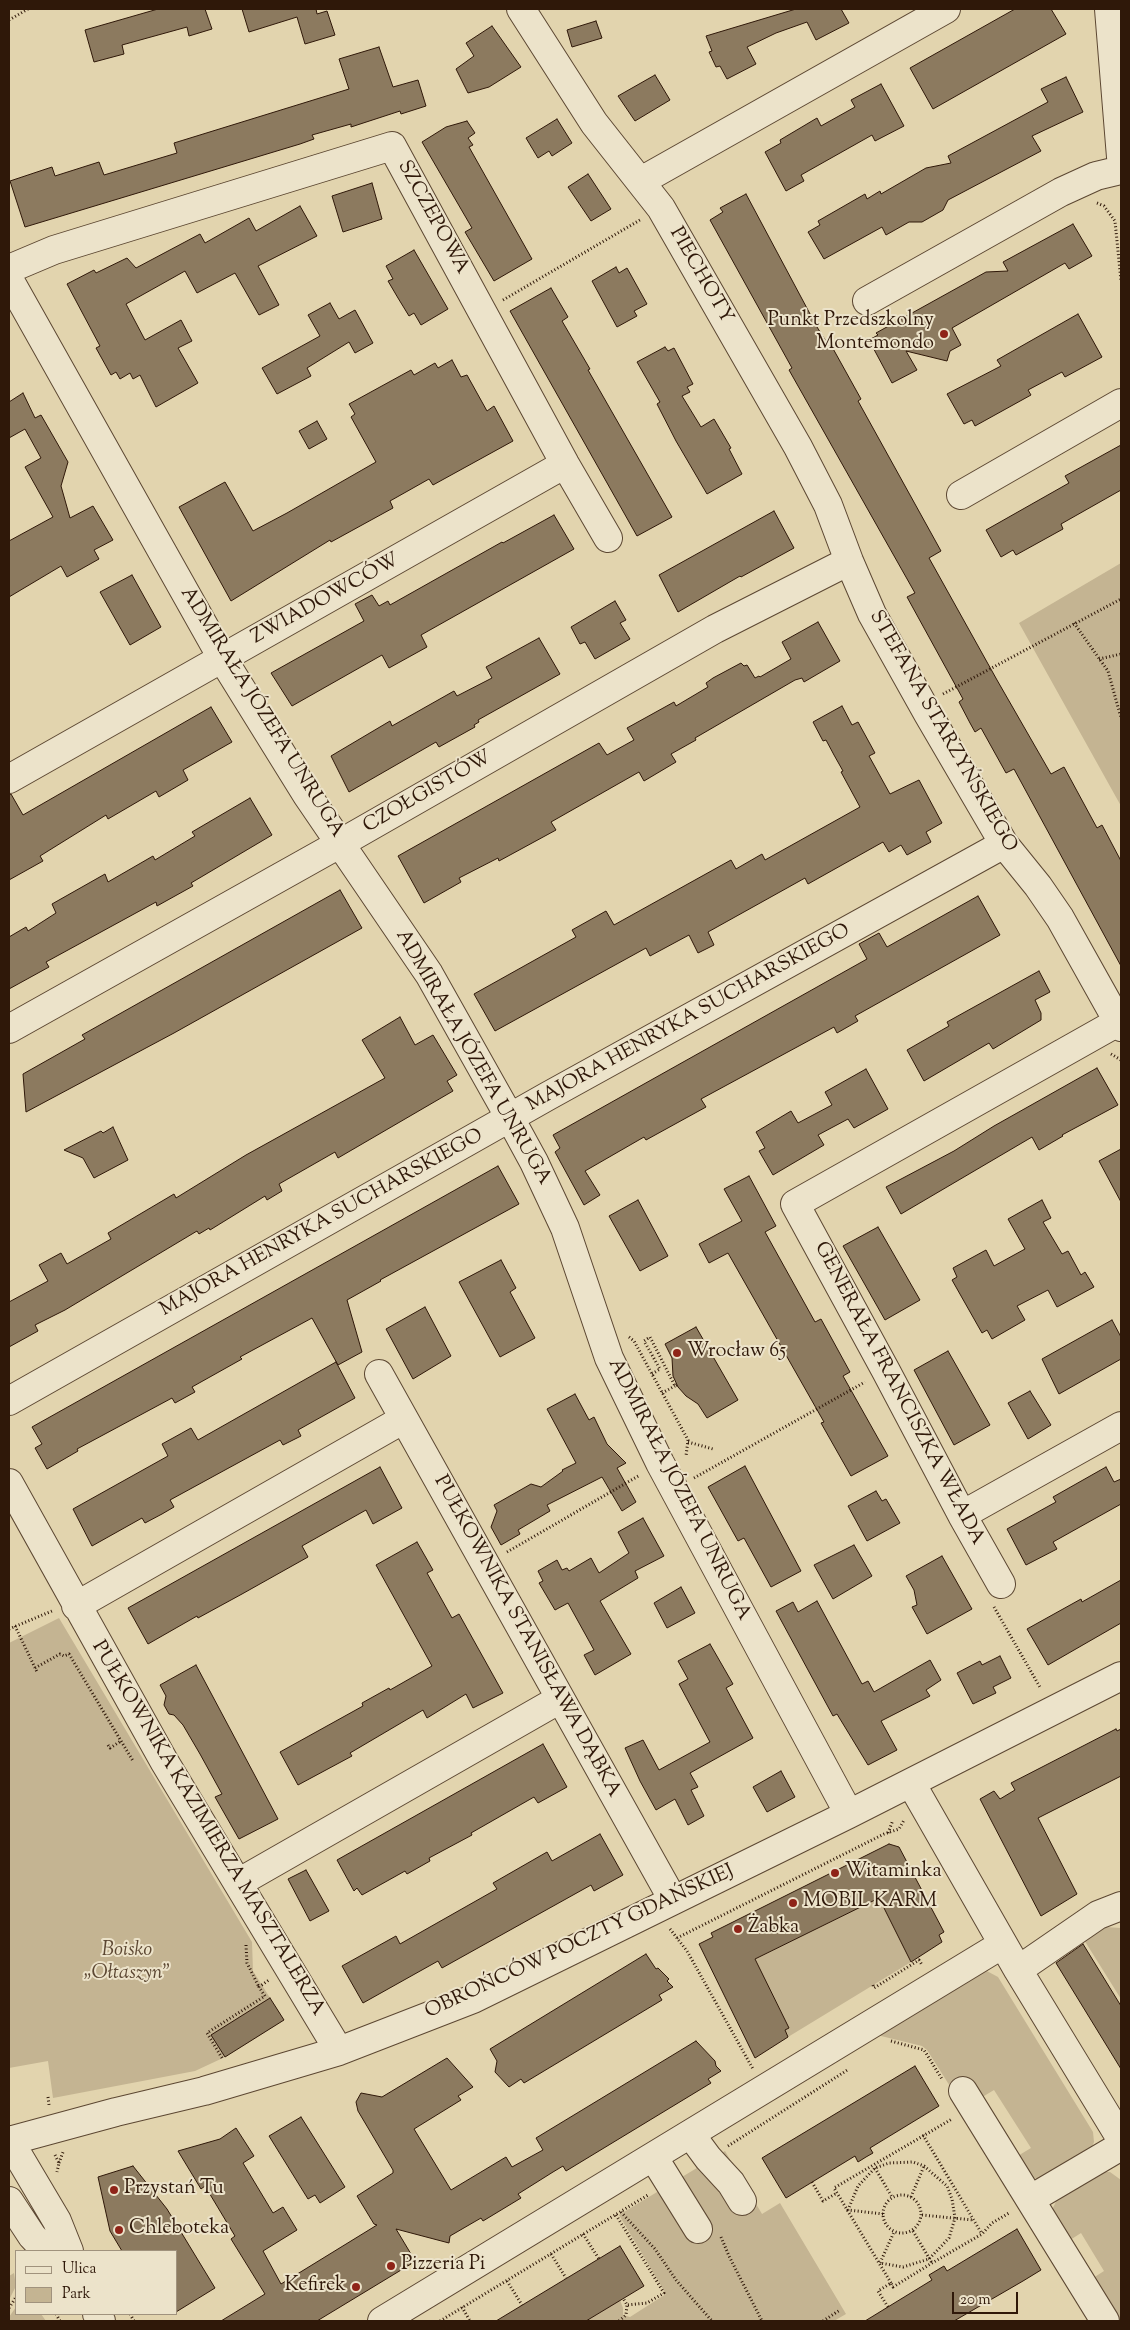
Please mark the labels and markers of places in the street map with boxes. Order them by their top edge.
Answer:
place label: Punkt Przedszkolny Montemondo [768,310,934,357]
marker: Punkt Przedszkolny Montemondo [938,328,950,340]
place label: Wrocław 65 [687,1341,786,1365]
marker: Wrocław 65 [671,1347,683,1359]
place label: Witaminka [845,1861,942,1885]
marker: Witaminka [829,1867,841,1879]
place label: MOBIL KARM [803,1891,937,1915]
marker: MOBIL KARM [787,1897,799,1909]
place label: Żabka [748,1917,799,1941]
marker: Żabka [732,1923,744,1935]
place label: Przystań Tu [124,2178,224,2202]
marker: Przystań Tu [108,2184,120,2196]
place label: Chleboteka [129,2218,229,2242]
marker: Chleboteka [113,2224,125,2236]
place label: Pizzeria Pi [401,2254,485,2278]
marker: Pizzeria Pi [385,2260,397,2272]
place label: Kefirek [285,2275,346,2299]
marker: Kefirek [350,2281,362,2293]

